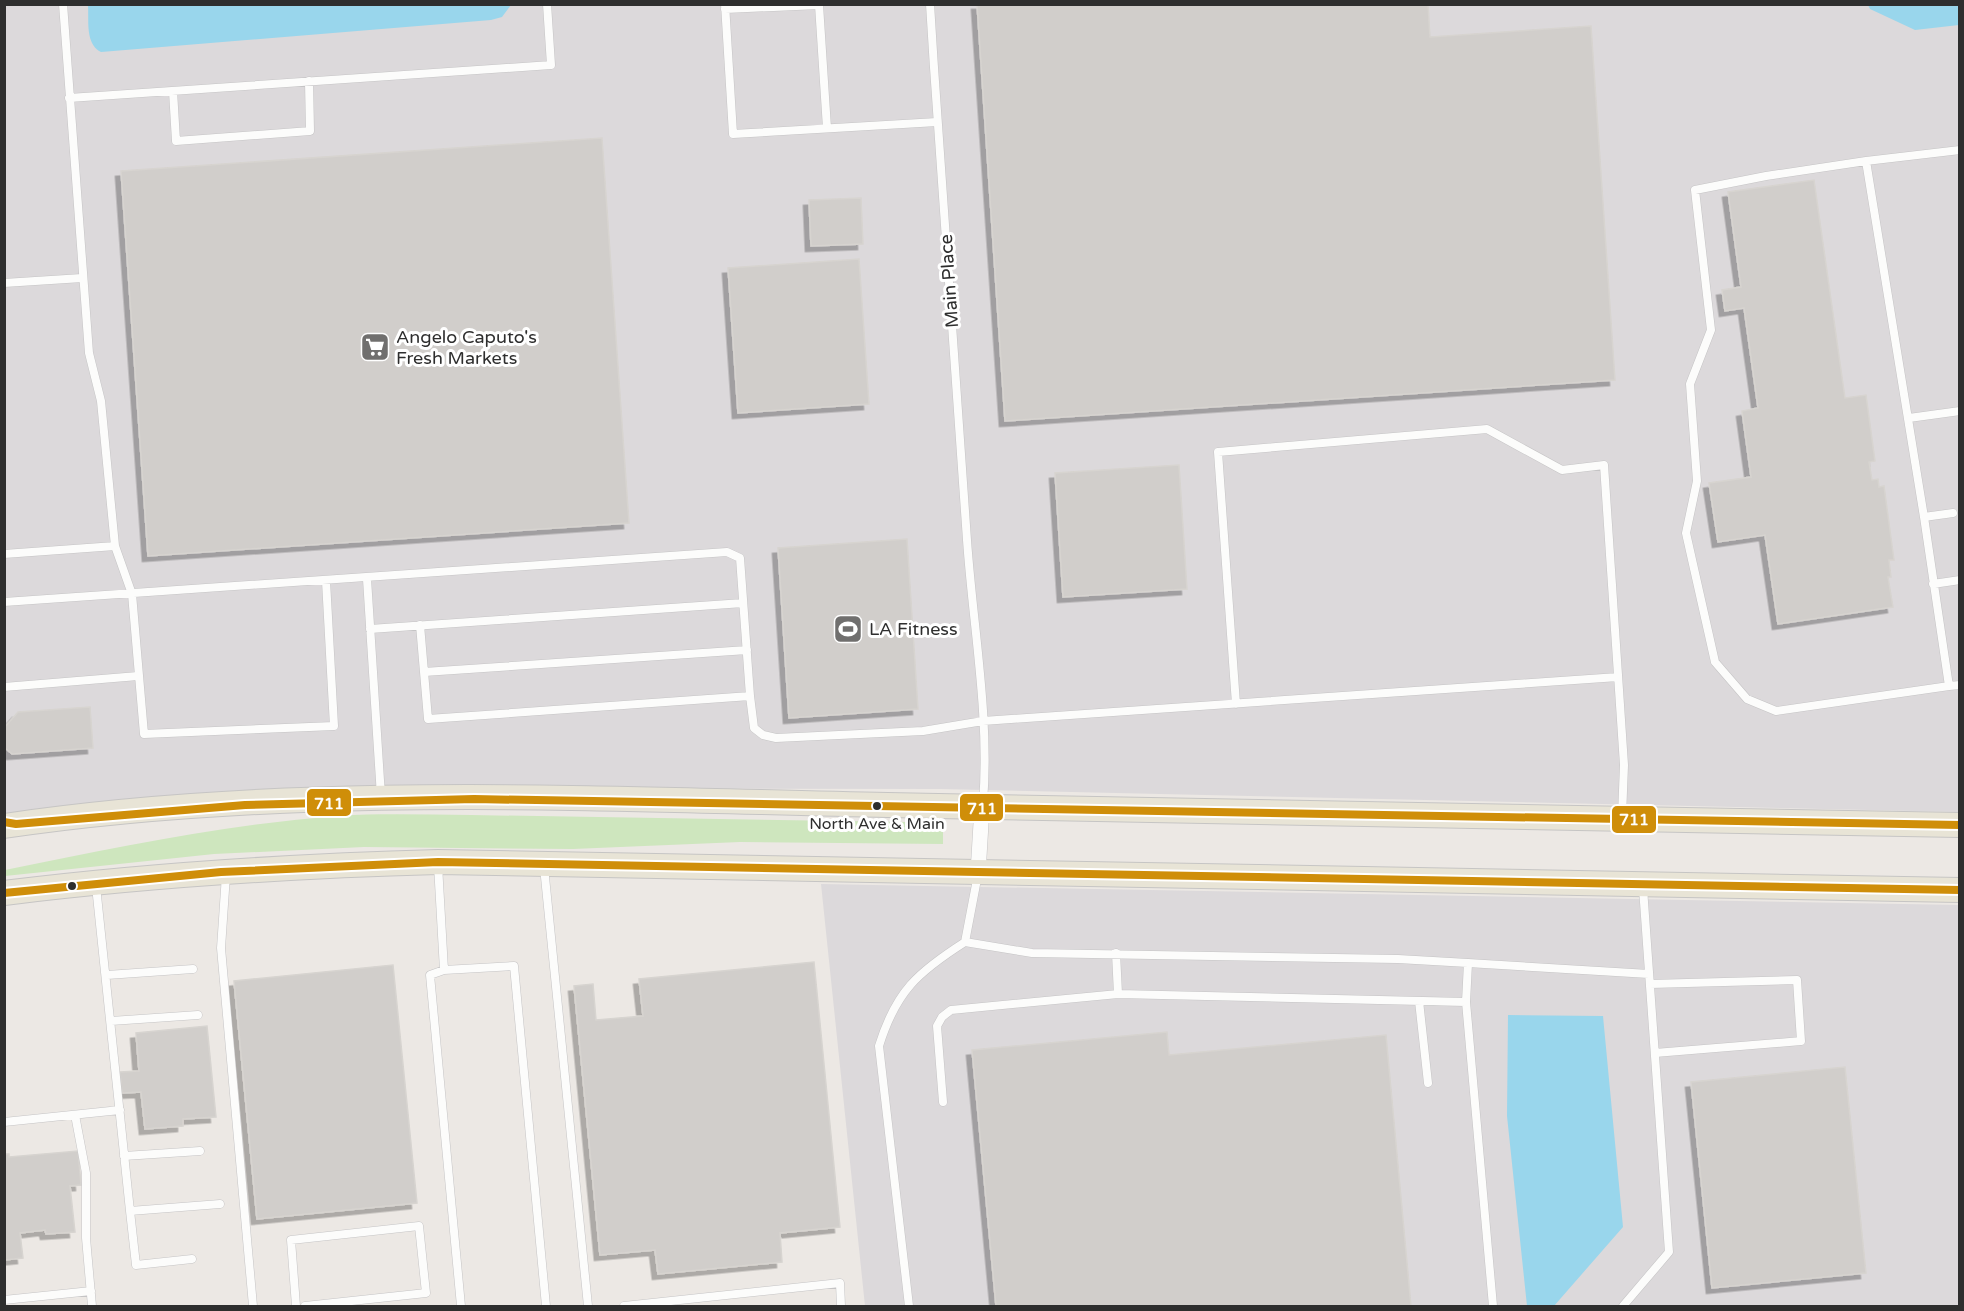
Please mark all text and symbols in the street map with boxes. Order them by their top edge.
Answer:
street label: Main Place [935,233,963,329]
place label: Angelo Caputo's Fresh Markets [396,326,537,369]
supermarket icon: Angelo Caputo's Fresh Markets [359,331,391,363]
sports icon: LA Fitness [832,613,864,645]
place label: LA Fitness [869,618,958,640]
line badge: 711 [306,788,352,817]
line badge: 711 [959,793,1004,822]
text: 711 [314,794,344,814]
text: 711 [967,799,997,819]
marker: North Ave & Main [871,800,883,812]
line badge: 711 [1611,805,1657,834]
text: 711 [1619,810,1649,830]
place label: North Ave & Main [809,814,945,834]
unlabelled marker [66,880,78,892]

